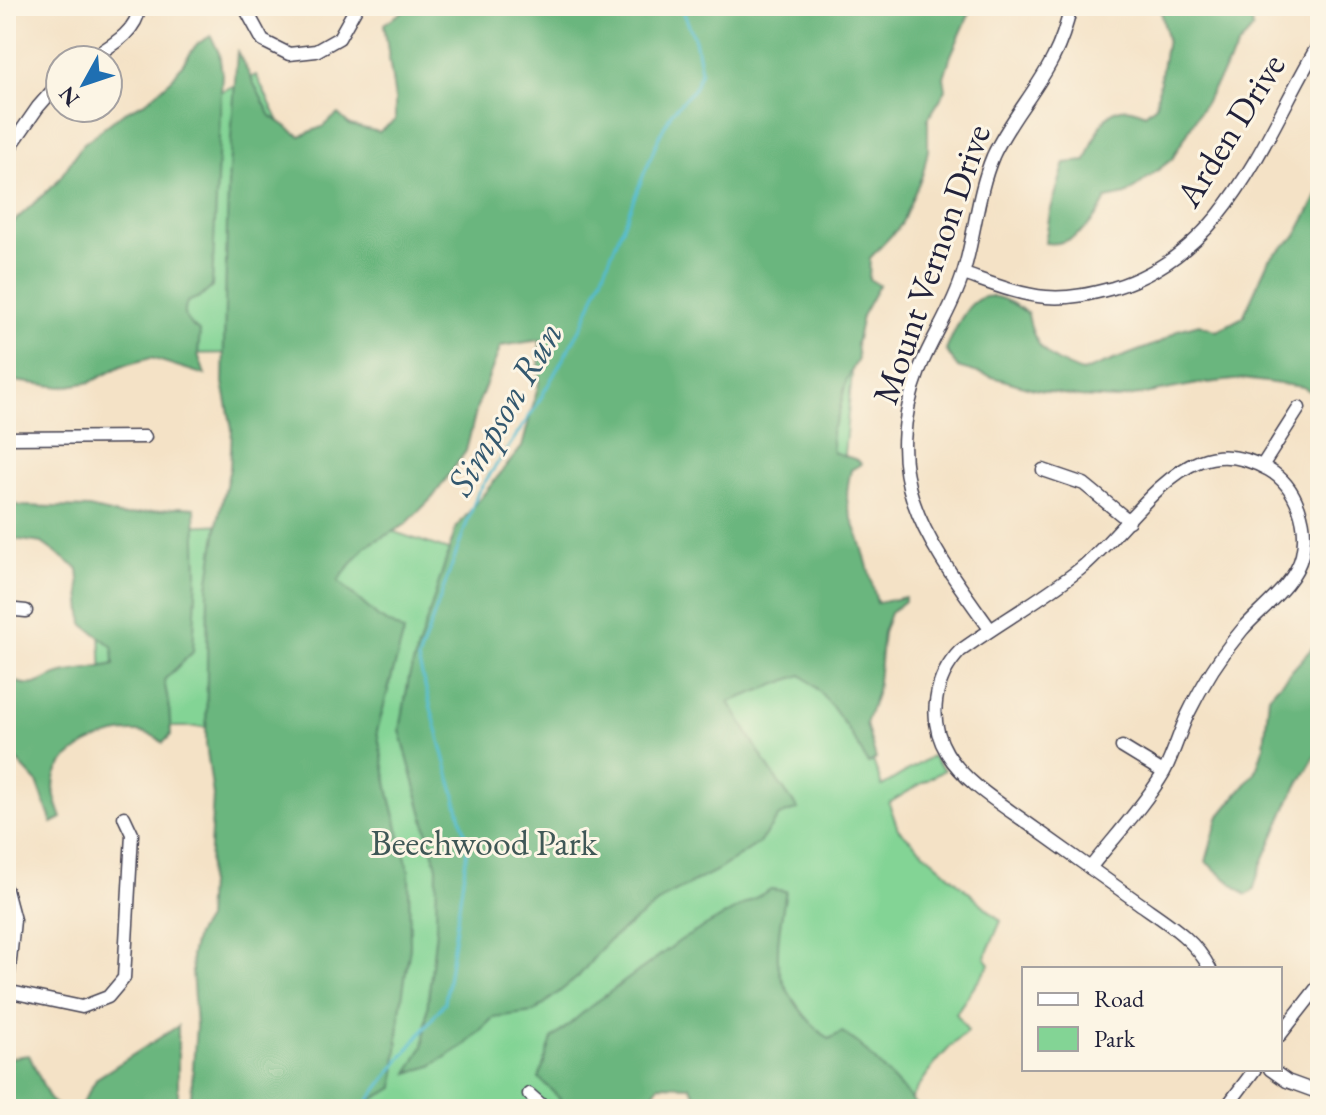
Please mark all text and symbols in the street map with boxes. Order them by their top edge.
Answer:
north arrow [44,44,124,124]
street label: Arden Drive [1164,44,1296,216]
text: N [52,80,86,113]
street label: Mount Vernon Drive [861,118,1001,410]
water label: Simpson Run [434,312,573,504]
park label: Beechwood Park [371,819,599,866]
legend [1022,967,1282,1071]
text: Road [1094,983,1145,1014]
text: Park [1094,1023,1136,1054]

